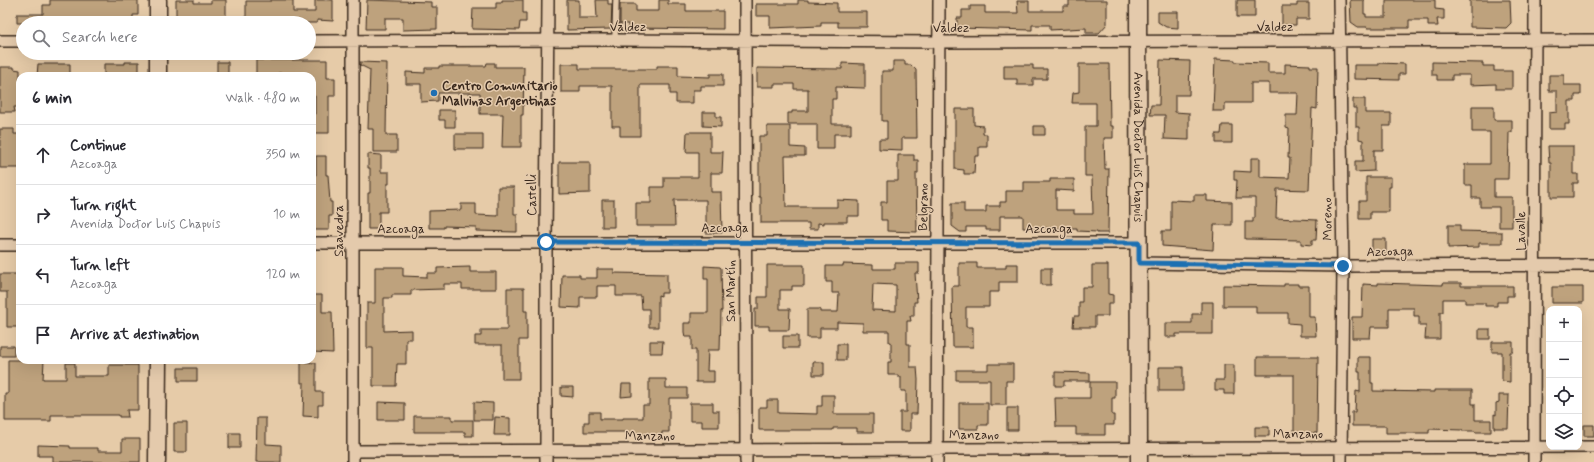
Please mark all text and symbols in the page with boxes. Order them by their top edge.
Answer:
search box [16,16,316,60]
street label: Valdez [610,19,647,36]
street label: Valdez [1257,19,1294,36]
street label: Valdez [933,20,970,37]
icon: search [30,27,52,49]
text: Search here [62,28,138,48]
street label: Avenida Doctor Luis Chapuis [1130,72,1147,223]
place label: Centro Comunitario Malvinas Argentinas [442,78,558,111]
text: 6 min [32,87,72,109]
marker: Centro Comunitario Malvinas Argentinas [429,88,439,98]
text: Walk · 480 m [226,90,300,107]
text: Continue [70,136,126,156]
icon: ahead [32,144,54,166]
text: 350 m [266,146,300,163]
text: Azcoaga [70,156,117,173]
street label: Castelli [524,174,541,216]
street label: Belgrano [915,183,934,231]
text: Turn right [70,196,137,216]
street label: Moreno [1319,197,1337,241]
icon: right [32,204,54,226]
street label: Saavedra [331,205,348,257]
text: 10 m [273,206,300,223]
street label: Lavalle [1513,211,1530,251]
text: Avenida Doctor Luis Chapuis [70,216,220,233]
street label: Azcoaga [701,220,749,238]
street label: Azcoaga [377,221,425,239]
street label: Azcoaga [1025,221,1073,239]
route start [537,233,555,251]
street label: Azcoaga [1366,243,1414,262]
text: Turn left [70,256,130,276]
route end [1334,257,1352,275]
street label: San Martín [723,260,740,322]
icon: left [32,264,54,286]
text: 120 m [266,266,300,283]
text: Azcoaga [70,276,117,293]
map controls [1546,306,1582,450]
button: + [1546,306,1582,342]
icon: arrive [32,324,54,346]
text: Arrive at destination [70,325,199,345]
button: − [1546,342,1582,378]
button: locate [1546,378,1582,414]
button: layers [1546,414,1582,450]
street label: Manzano [1273,426,1323,443]
street label: Manzano [949,427,999,444]
street label: Manzano [625,428,675,445]

